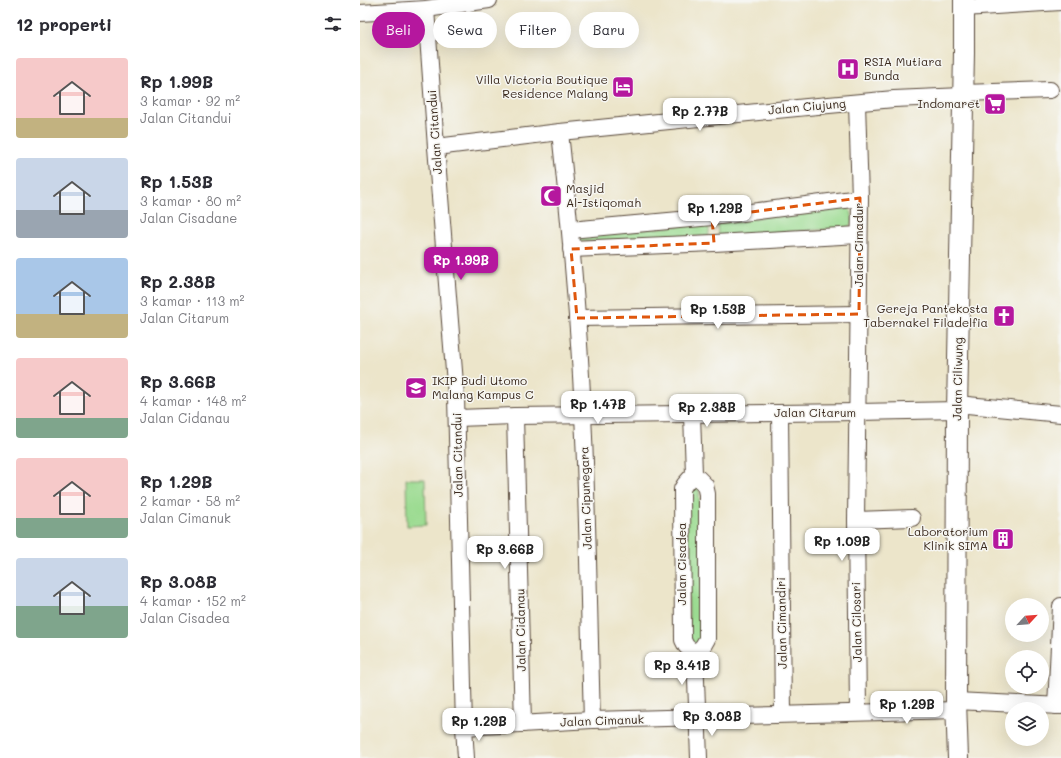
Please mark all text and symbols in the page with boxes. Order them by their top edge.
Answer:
chip: Beli [372,12,425,48]
chip: Sewa [433,12,497,48]
chip: Filter [505,12,571,48]
chip: Baru [579,12,639,48]
text: 12 properti [16,13,112,35]
icon: filters [322,13,344,35]
place label: RSIA Mutiara Bunda [864,53,942,83]
hospital icon: RSIA Mutiara Bunda [835,56,861,82]
text: Rp 1.99B [140,70,213,92]
place label: Villa Victoria Boutique Residence Malang [476,71,608,101]
icon: home [48,74,96,122]
hotel icon: Villa Victoria Boutique Residence Malang [610,74,636,100]
street label: Jalan Citandui [423,89,445,175]
supermarket icon: Indomaret [982,91,1008,117]
text: 3 kamar · 92 m² [140,92,240,109]
street label: Jalan Ciujung [767,95,847,117]
place label: Indomaret [918,95,980,111]
pin: Rp 2.77B [659,98,741,132]
text: Rp 2.77B [672,102,728,119]
text: Jalan Citandui [140,109,232,126]
text: Rp 1.53B [140,170,213,192]
icon: home [48,174,96,222]
place label: Masjid Al-Istiqomah [566,180,641,210]
mosque icon: Masjid Al-Istiqomah [538,183,564,209]
text: 3 kamar · 80 m² [140,192,241,209]
pin: Rp 1.29B [674,195,756,229]
text: Rp 1.29B [687,199,743,216]
street label: Jalan Cimadur [850,203,866,287]
text: Jalan Cisadane [140,209,237,226]
pin: Rp 1.99B [420,247,502,281]
text: Rp 1.99B [433,251,489,268]
text: Rp 2.38B [140,270,216,292]
icon: home [48,274,96,322]
text: 3 kamar · 113 m² [140,292,244,309]
pin: Rp 1.53B [677,296,759,330]
text: Rp 1.53B [690,300,746,317]
place label: Gereja Pantekosta Tabernakel Filadelfia [863,300,988,330]
church icon: Gereja Pantekosta Tabernakel Filadelfia [991,303,1017,329]
text: Jalan Citarum [140,309,229,326]
street label: Jalan Ciliwung [948,337,966,421]
text: Rp 3.66B [140,370,216,392]
place label: IKIP Budi Utomo Malang Kampus C [432,372,534,402]
icon: home [48,374,96,422]
school or university icon: IKIP Budi Utomo Malang Kampus C [403,375,429,401]
pin: Rp 1.47B [557,391,639,425]
text: 4 kamar · 148 m² [140,392,247,409]
pin: Rp 2.38B [666,394,748,428]
text: Rp 1.47B [570,395,626,412]
text: Rp 2.38B [678,398,736,415]
street label: Jalan Citarum [774,404,856,420]
text: Jalan Cidanau [140,409,230,426]
street label: Jalan Citandui [448,413,466,497]
street label: Jalan Cipunegara [575,446,595,550]
text: Rp 1.29B [140,470,213,492]
icon: home [48,474,96,522]
text: 2 kamar · 58 m² [140,492,240,509]
text: Jalan Cimanuk [140,509,231,526]
street label: Jalan Cisadea [673,522,689,606]
place label: Laboratorium Klinik SIMA [908,523,988,553]
building icon: Laboratorium Klinik SIMA [990,526,1016,552]
pin: Rp 1.09B [801,528,883,562]
text: Rp 1.09B [814,532,870,549]
pin: Rp 3.66B [464,536,546,570]
text: Rp 3.66B [476,540,534,557]
text: Rp 3.08B [140,570,217,592]
icon: home [48,574,96,622]
street label: Jalan Cimandiri [772,577,790,669]
street label: Jalan Cilosari [847,582,865,662]
street label: Jalan Cidanau [511,588,529,672]
text: 4 kamar · 152 m² [140,592,246,609]
north arrow [1005,598,1049,642]
map controls [1005,598,1049,746]
text: Jalan Cisadea [140,609,230,626]
button: locate [1005,650,1049,694]
pin: Rp 3.41B [641,652,723,686]
text: Rp 3.41B [654,656,710,673]
pin: Rp 1.29B [866,691,948,725]
text: Rp 1.29B [879,695,935,712]
button: layers [1005,702,1049,746]
pin: Rp 3.08B [671,703,753,737]
text: Rp 3.08B [683,707,741,724]
pin: Rp 1.29B [438,708,520,742]
street label: Jalan Cimanuk [560,711,644,729]
text: Rp 1.29B [451,712,507,729]

